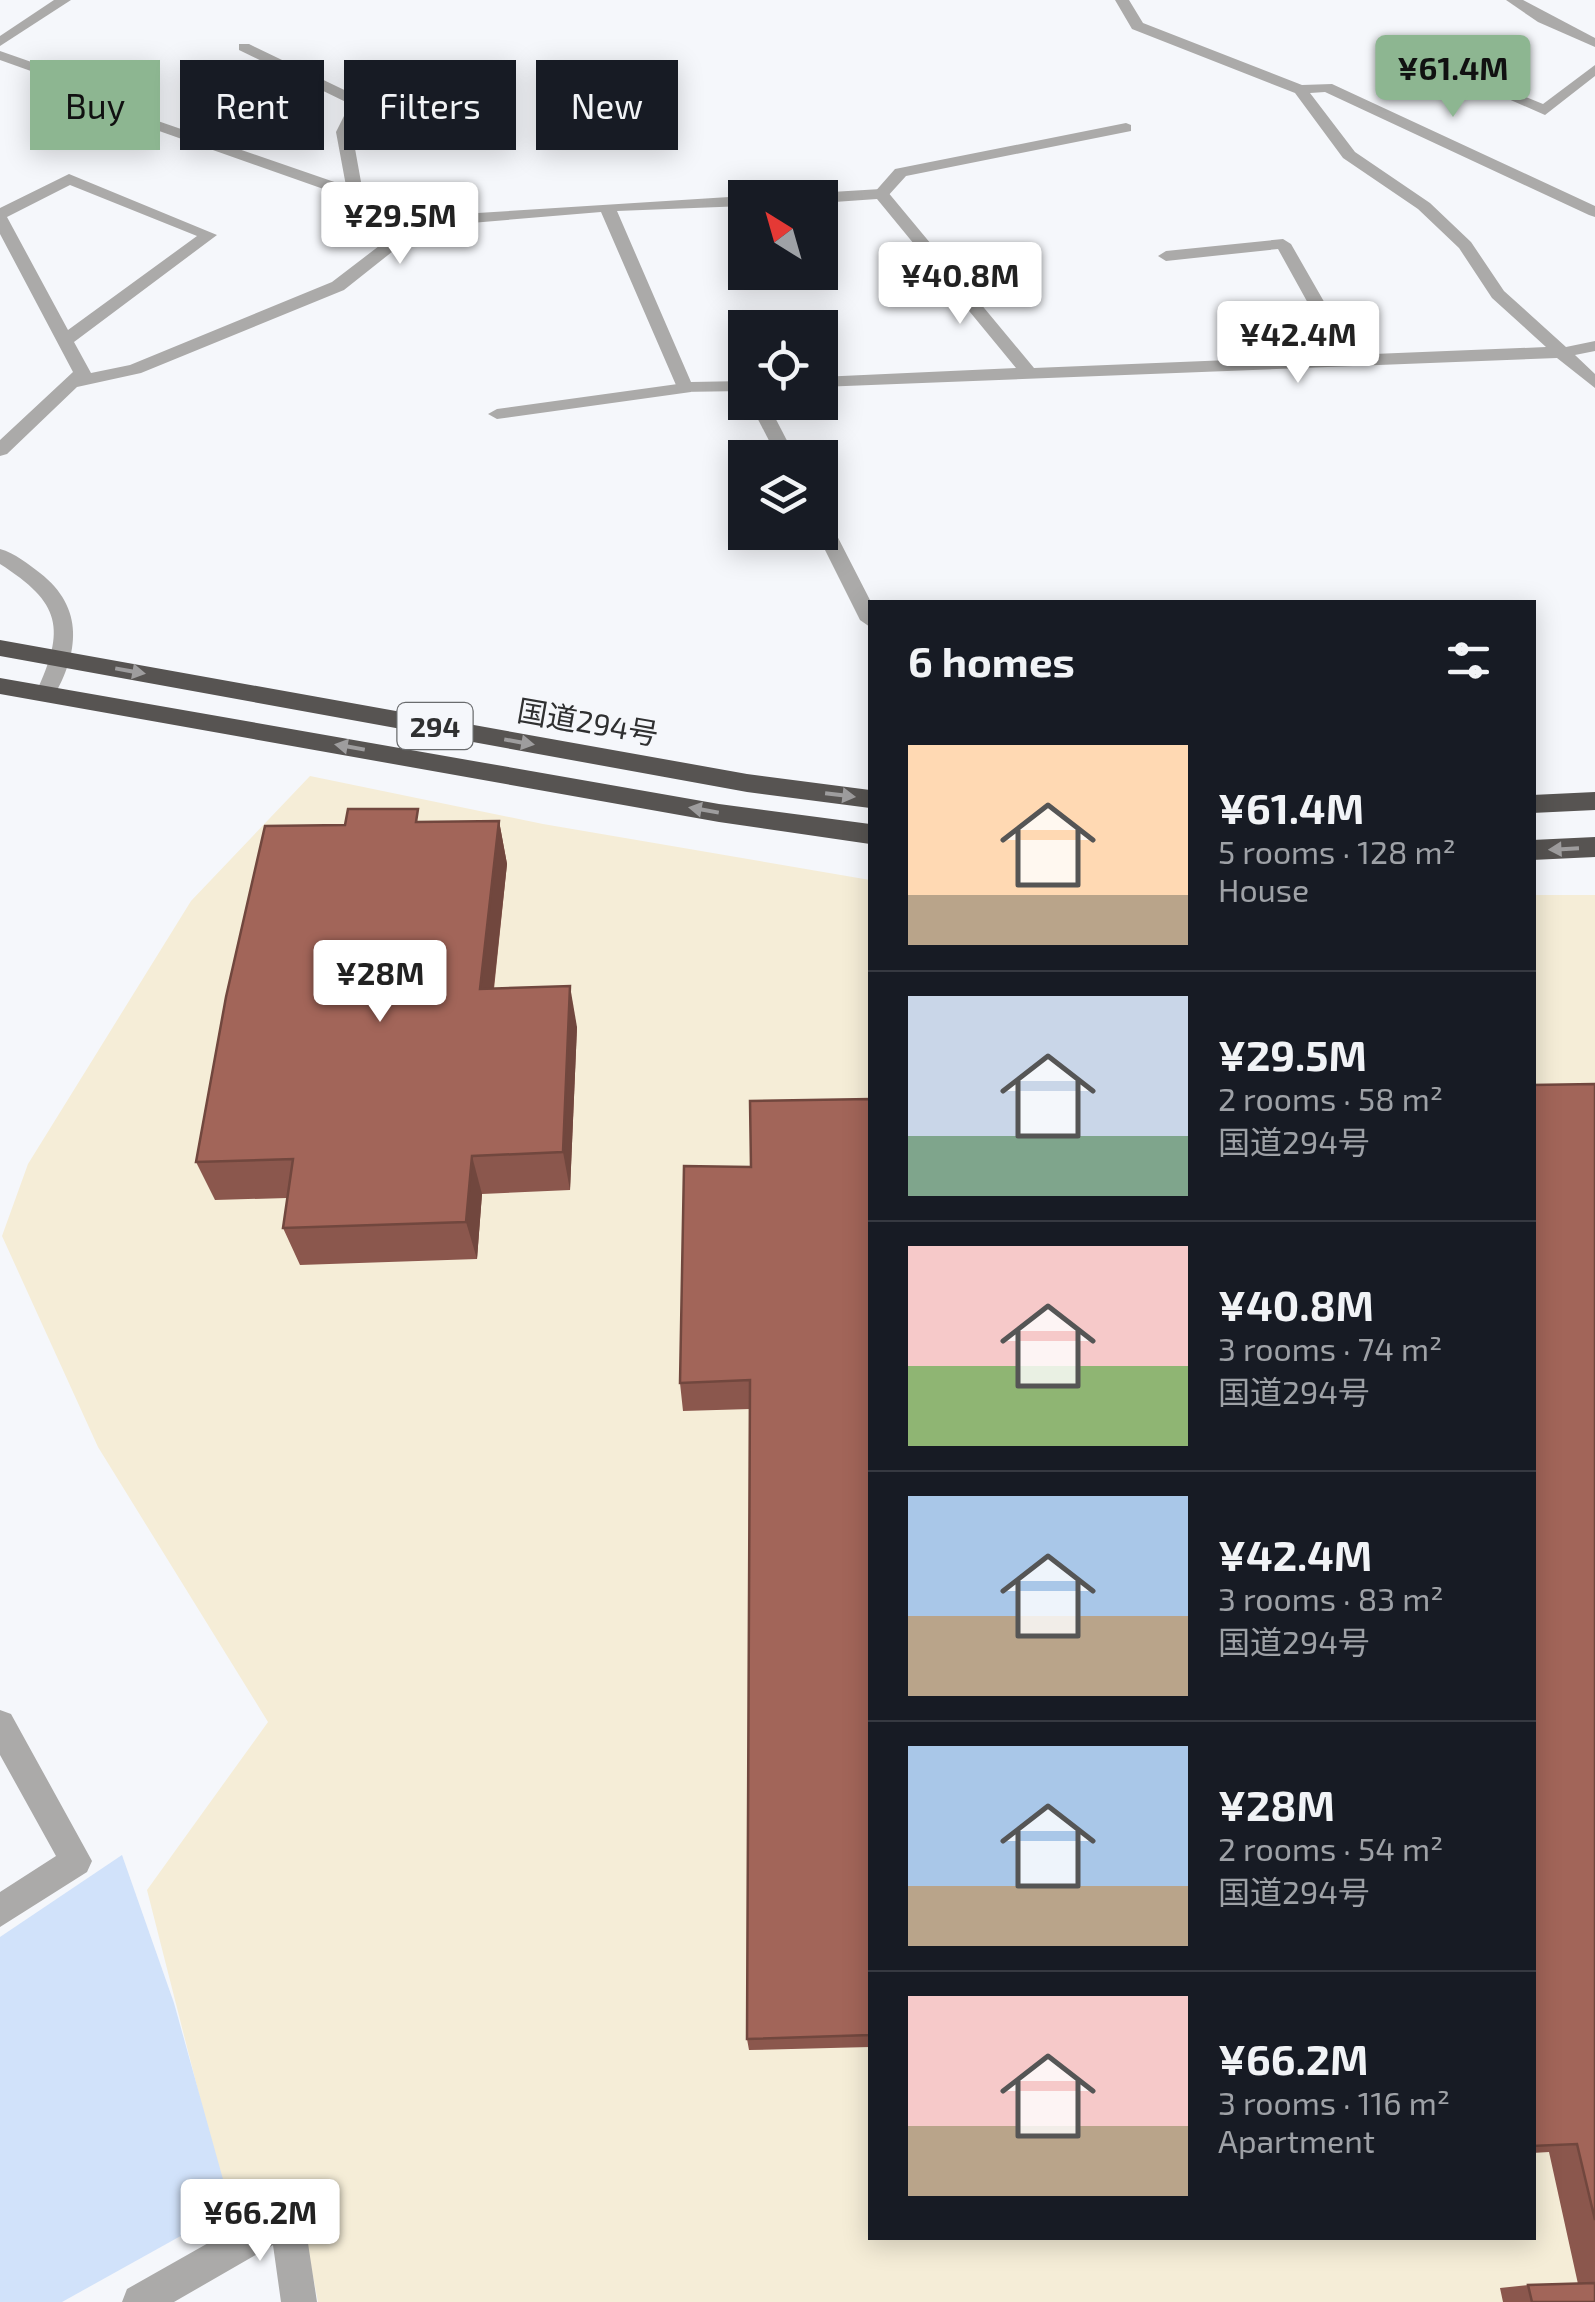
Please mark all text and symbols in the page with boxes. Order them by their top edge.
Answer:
pin: ¥61.4M [1372,35,1534,120]
text: ¥61.4M [1397,48,1509,86]
chip: Buy [30,60,160,150]
chip: Rent [180,60,324,150]
chip: Filters [344,60,516,150]
chip: New [536,60,678,150]
north arrow [728,180,838,290]
map controls [728,180,838,550]
pin: ¥29.5M [319,182,481,267]
text: ¥29.5M [343,195,457,233]
pin: ¥40.8M [879,242,1041,327]
text: ¥40.8M [901,255,1019,293]
pin: ¥42.4M [1217,301,1379,386]
button: locate [728,310,838,420]
text: ¥42.4M [1239,314,1357,352]
button: layers [728,440,838,550]
icon: filters [1441,633,1496,688]
text: 6 homes [908,635,1075,685]
one-way arrow [115,664,146,680]
street label: 国道294号 [515,691,661,751]
road number: 294 [398,703,472,749]
one-way arrow [504,735,535,750]
one-way arrow [334,739,365,754]
text: ¥61.4M [1218,782,1364,832]
icon: home [988,785,1108,905]
one-way arrow [824,787,856,803]
one-way arrow [688,802,719,817]
text: 5 rooms · 128 m² [1218,832,1456,870]
one-way arrow [1547,841,1579,857]
text: House [1218,870,1309,908]
pin: ¥28M [321,940,439,1025]
text: ¥28M [335,953,425,991]
text: ¥29.5M [1218,1029,1367,1079]
icon: home [988,1036,1108,1156]
text: 2 rooms · 58 m² [1218,1079,1443,1117]
text: 国道294号 [1218,1122,1370,1160]
text: ¥40.8M [1218,1279,1374,1329]
icon: home [988,1286,1108,1406]
text: 3 rooms · 74 m² [1218,1329,1442,1367]
text: 国道294号 [1218,1372,1370,1410]
text: ¥42.4M [1218,1529,1372,1579]
icon: home [988,1536,1108,1656]
text: 3 rooms · 83 m² [1218,1579,1443,1617]
text: 国道294号 [1218,1622,1370,1660]
text: ¥28M [1218,1779,1335,1829]
icon: home [988,1786,1108,1906]
text: 2 rooms · 54 m² [1218,1829,1443,1867]
text: 国道294号 [1218,1872,1370,1910]
text: ¥66.2M [1218,2033,1369,2083]
icon: home [988,2036,1108,2156]
text: 3 rooms · 116 m² [1218,2083,1450,2121]
text: Apartment [1218,2121,1375,2159]
pin: ¥66.2M [179,2179,341,2264]
text: ¥66.2M [203,2192,317,2230]

